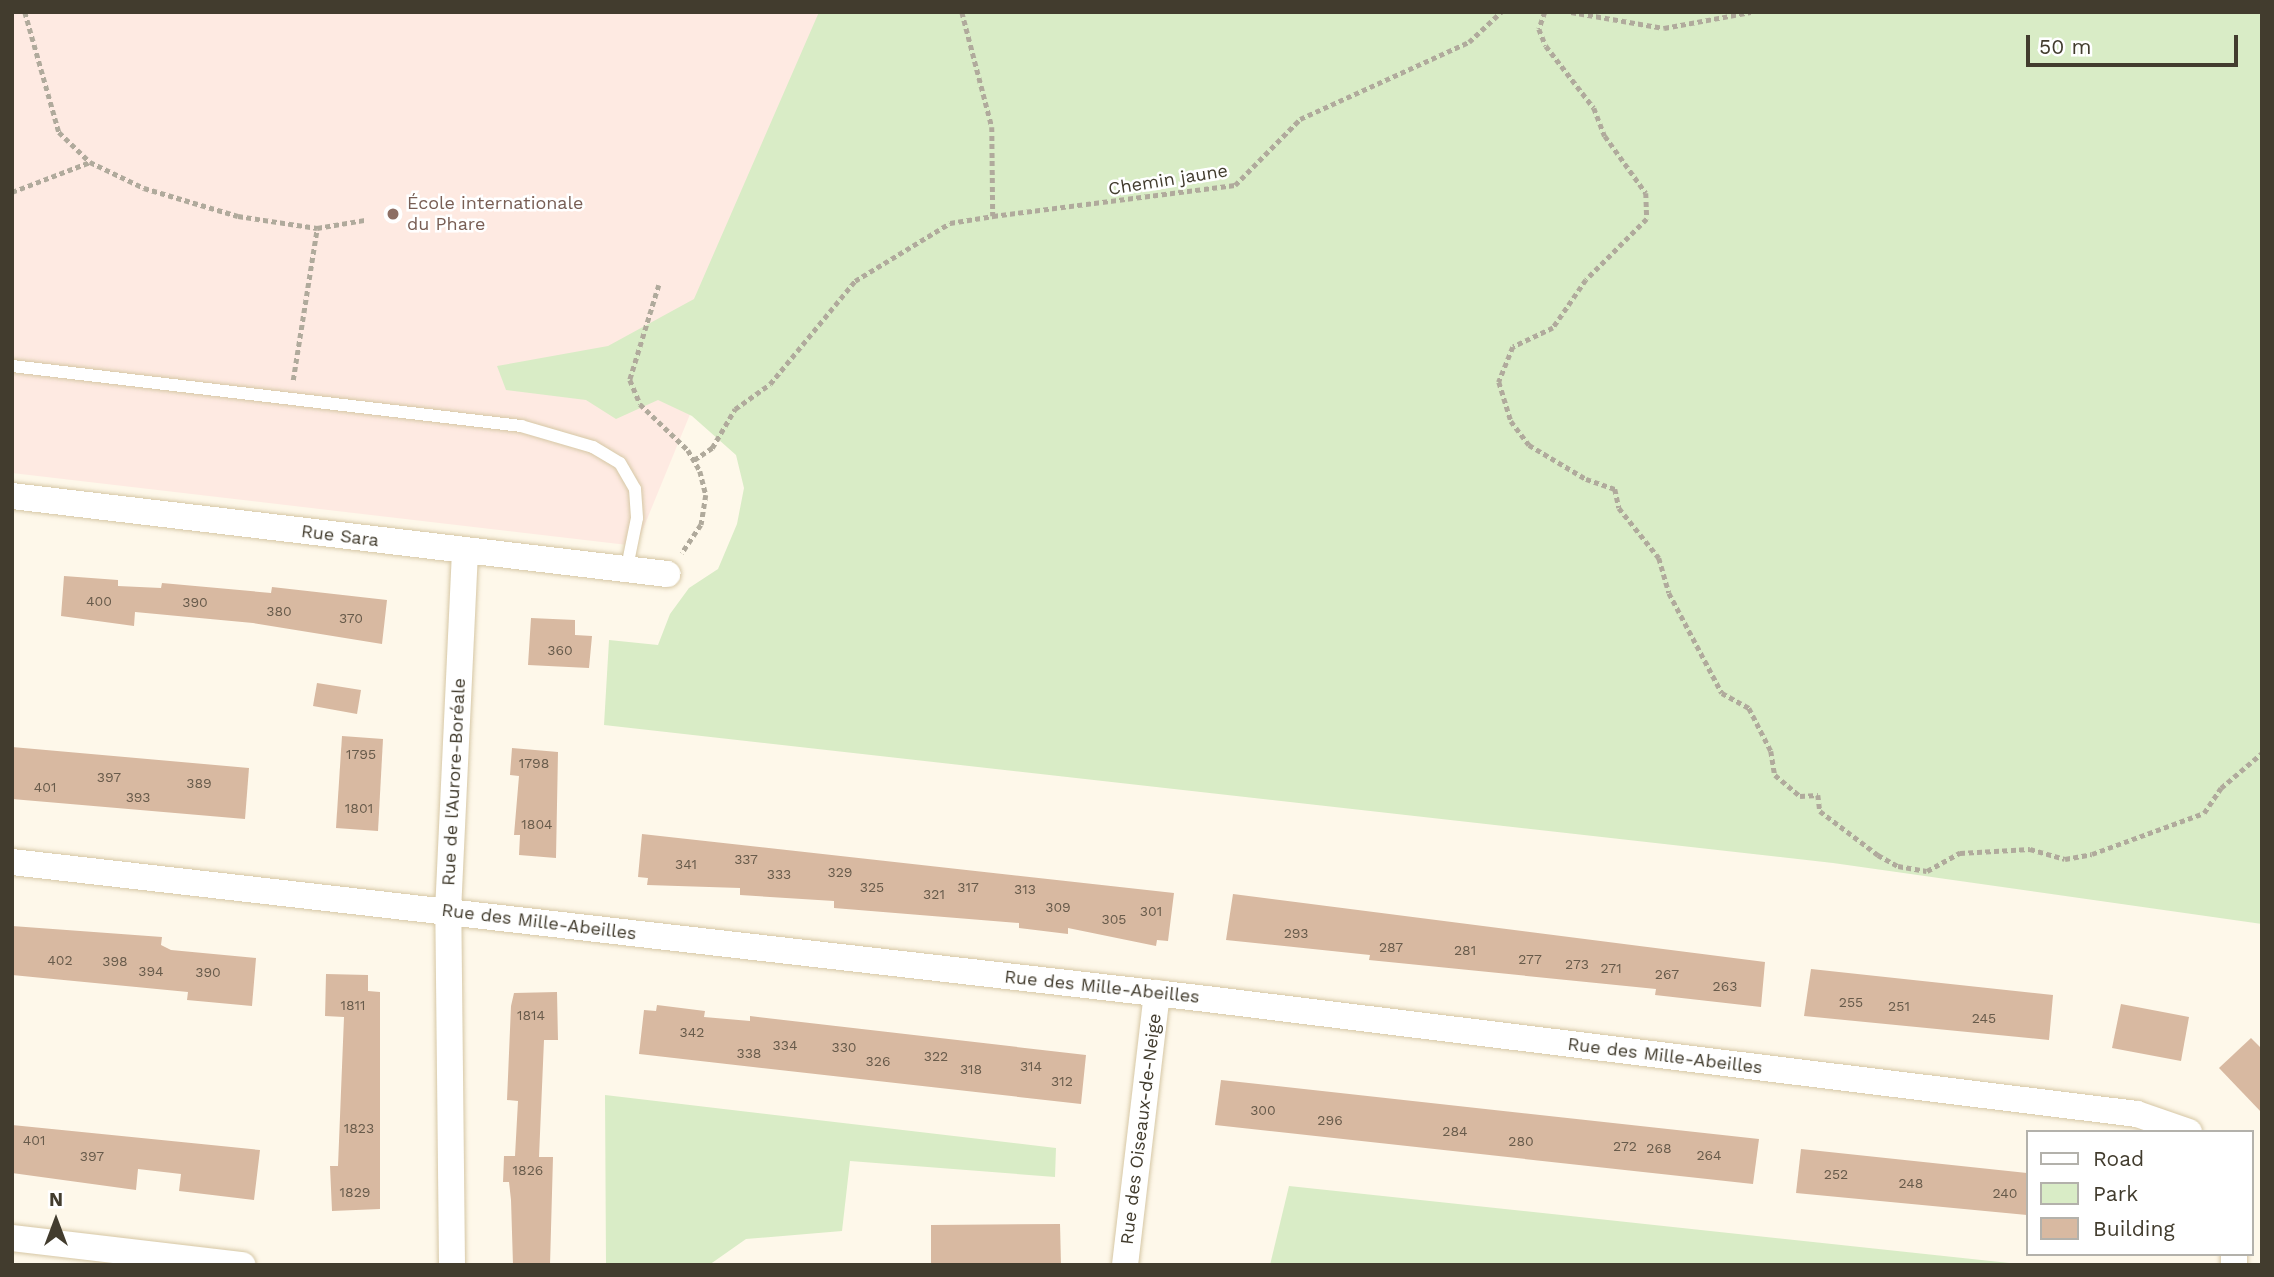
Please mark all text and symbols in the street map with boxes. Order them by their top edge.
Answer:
scale bar [2029,21,2241,65]
text: 50 m [2039,34,2091,59]
street label: Chemin jaune [1107,160,1229,200]
place label: École internationale du Phare [407,193,583,235]
marker: École internationale du Phare [385,206,401,222]
street label: Rue Sara [300,521,380,551]
house number: 400 [86,593,112,609]
house number: 390 [182,594,208,610]
house number: 380 [266,603,292,619]
house number: 370 [339,610,363,626]
house number: 360 [547,642,573,658]
street label: Rue de l'Aurore-Boréale [438,678,470,886]
house number: 1795 [346,746,376,762]
house number: 1798 [519,755,549,771]
house number: 397 [97,769,121,785]
house number: 389 [186,775,212,791]
house number: 401 [34,779,56,795]
house number: 393 [126,789,150,805]
house number: 1801 [345,800,373,816]
house number: 1804 [521,816,553,832]
house number: 337 [734,851,758,867]
house number: 341 [675,856,697,872]
house number: 329 [828,864,852,880]
house number: 333 [767,866,791,882]
house number: 325 [860,879,884,895]
house number: 317 [957,879,979,895]
house number: 313 [1014,881,1036,897]
house number: 321 [923,886,945,902]
street label: Rue des Mille-Abeilles [440,899,638,945]
house number: 309 [1045,899,1071,915]
house number: 301 [1140,903,1162,919]
house number: 305 [1101,911,1127,927]
house number: 293 [1284,925,1308,941]
house number: 287 [1379,939,1403,955]
house number: 281 [1454,942,1476,958]
house number: 277 [1518,951,1542,967]
house number: 402 [47,952,73,968]
house number: 398 [102,953,128,969]
house number: 273 [1565,956,1589,972]
house number: 271 [1600,960,1622,976]
house number: 394 [138,963,164,979]
house number: 390 [195,964,221,980]
street label: Rue des Mille-Abeilles [1003,966,1201,1008]
house number: 267 [1655,966,1679,982]
house number: 263 [1713,978,1737,994]
house number: 255 [1839,994,1863,1010]
house number: 1811 [340,997,366,1013]
house number: 251 [1888,998,1910,1014]
house number: 1814 [517,1007,545,1023]
house number: 245 [1972,1010,1996,1026]
street label: Rue des Oiseaux-de-Neige [1116,1012,1166,1246]
house number: 342 [680,1024,704,1040]
street label: Rue des Mille-Abeilles [1566,1033,1764,1079]
house number: 334 [773,1037,797,1053]
house number: 330 [831,1039,857,1055]
house number: 338 [737,1045,761,1061]
house number: 322 [924,1048,948,1064]
house number: 326 [866,1053,890,1069]
house number: 314 [1020,1058,1042,1074]
house number: 318 [960,1061,982,1077]
house number: 312 [1051,1073,1073,1089]
house number: 300 [1250,1102,1276,1118]
house number: 296 [1317,1112,1343,1128]
house number: 1823 [344,1120,374,1136]
house number: 284 [1442,1123,1468,1139]
legend [2025,1130,2253,1256]
house number: 401 [23,1132,45,1148]
house number: 280 [1508,1133,1534,1149]
house number: 272 [1613,1138,1637,1154]
house number: 268 [1646,1140,1672,1156]
text: Road [2093,1146,2144,1171]
house number: 264 [1696,1147,1722,1163]
house number: 397 [80,1148,104,1164]
house number: 1826 [513,1162,543,1178]
house number: 252 [1824,1166,1848,1182]
house number: 248 [1899,1175,1923,1191]
text: Park [2093,1181,2138,1206]
house number: 1829 [340,1184,370,1200]
house number: 240 [1992,1185,2018,1201]
north arrow [21,1186,91,1256]
text: N [49,1188,63,1211]
text: Building [2093,1216,2175,1241]

